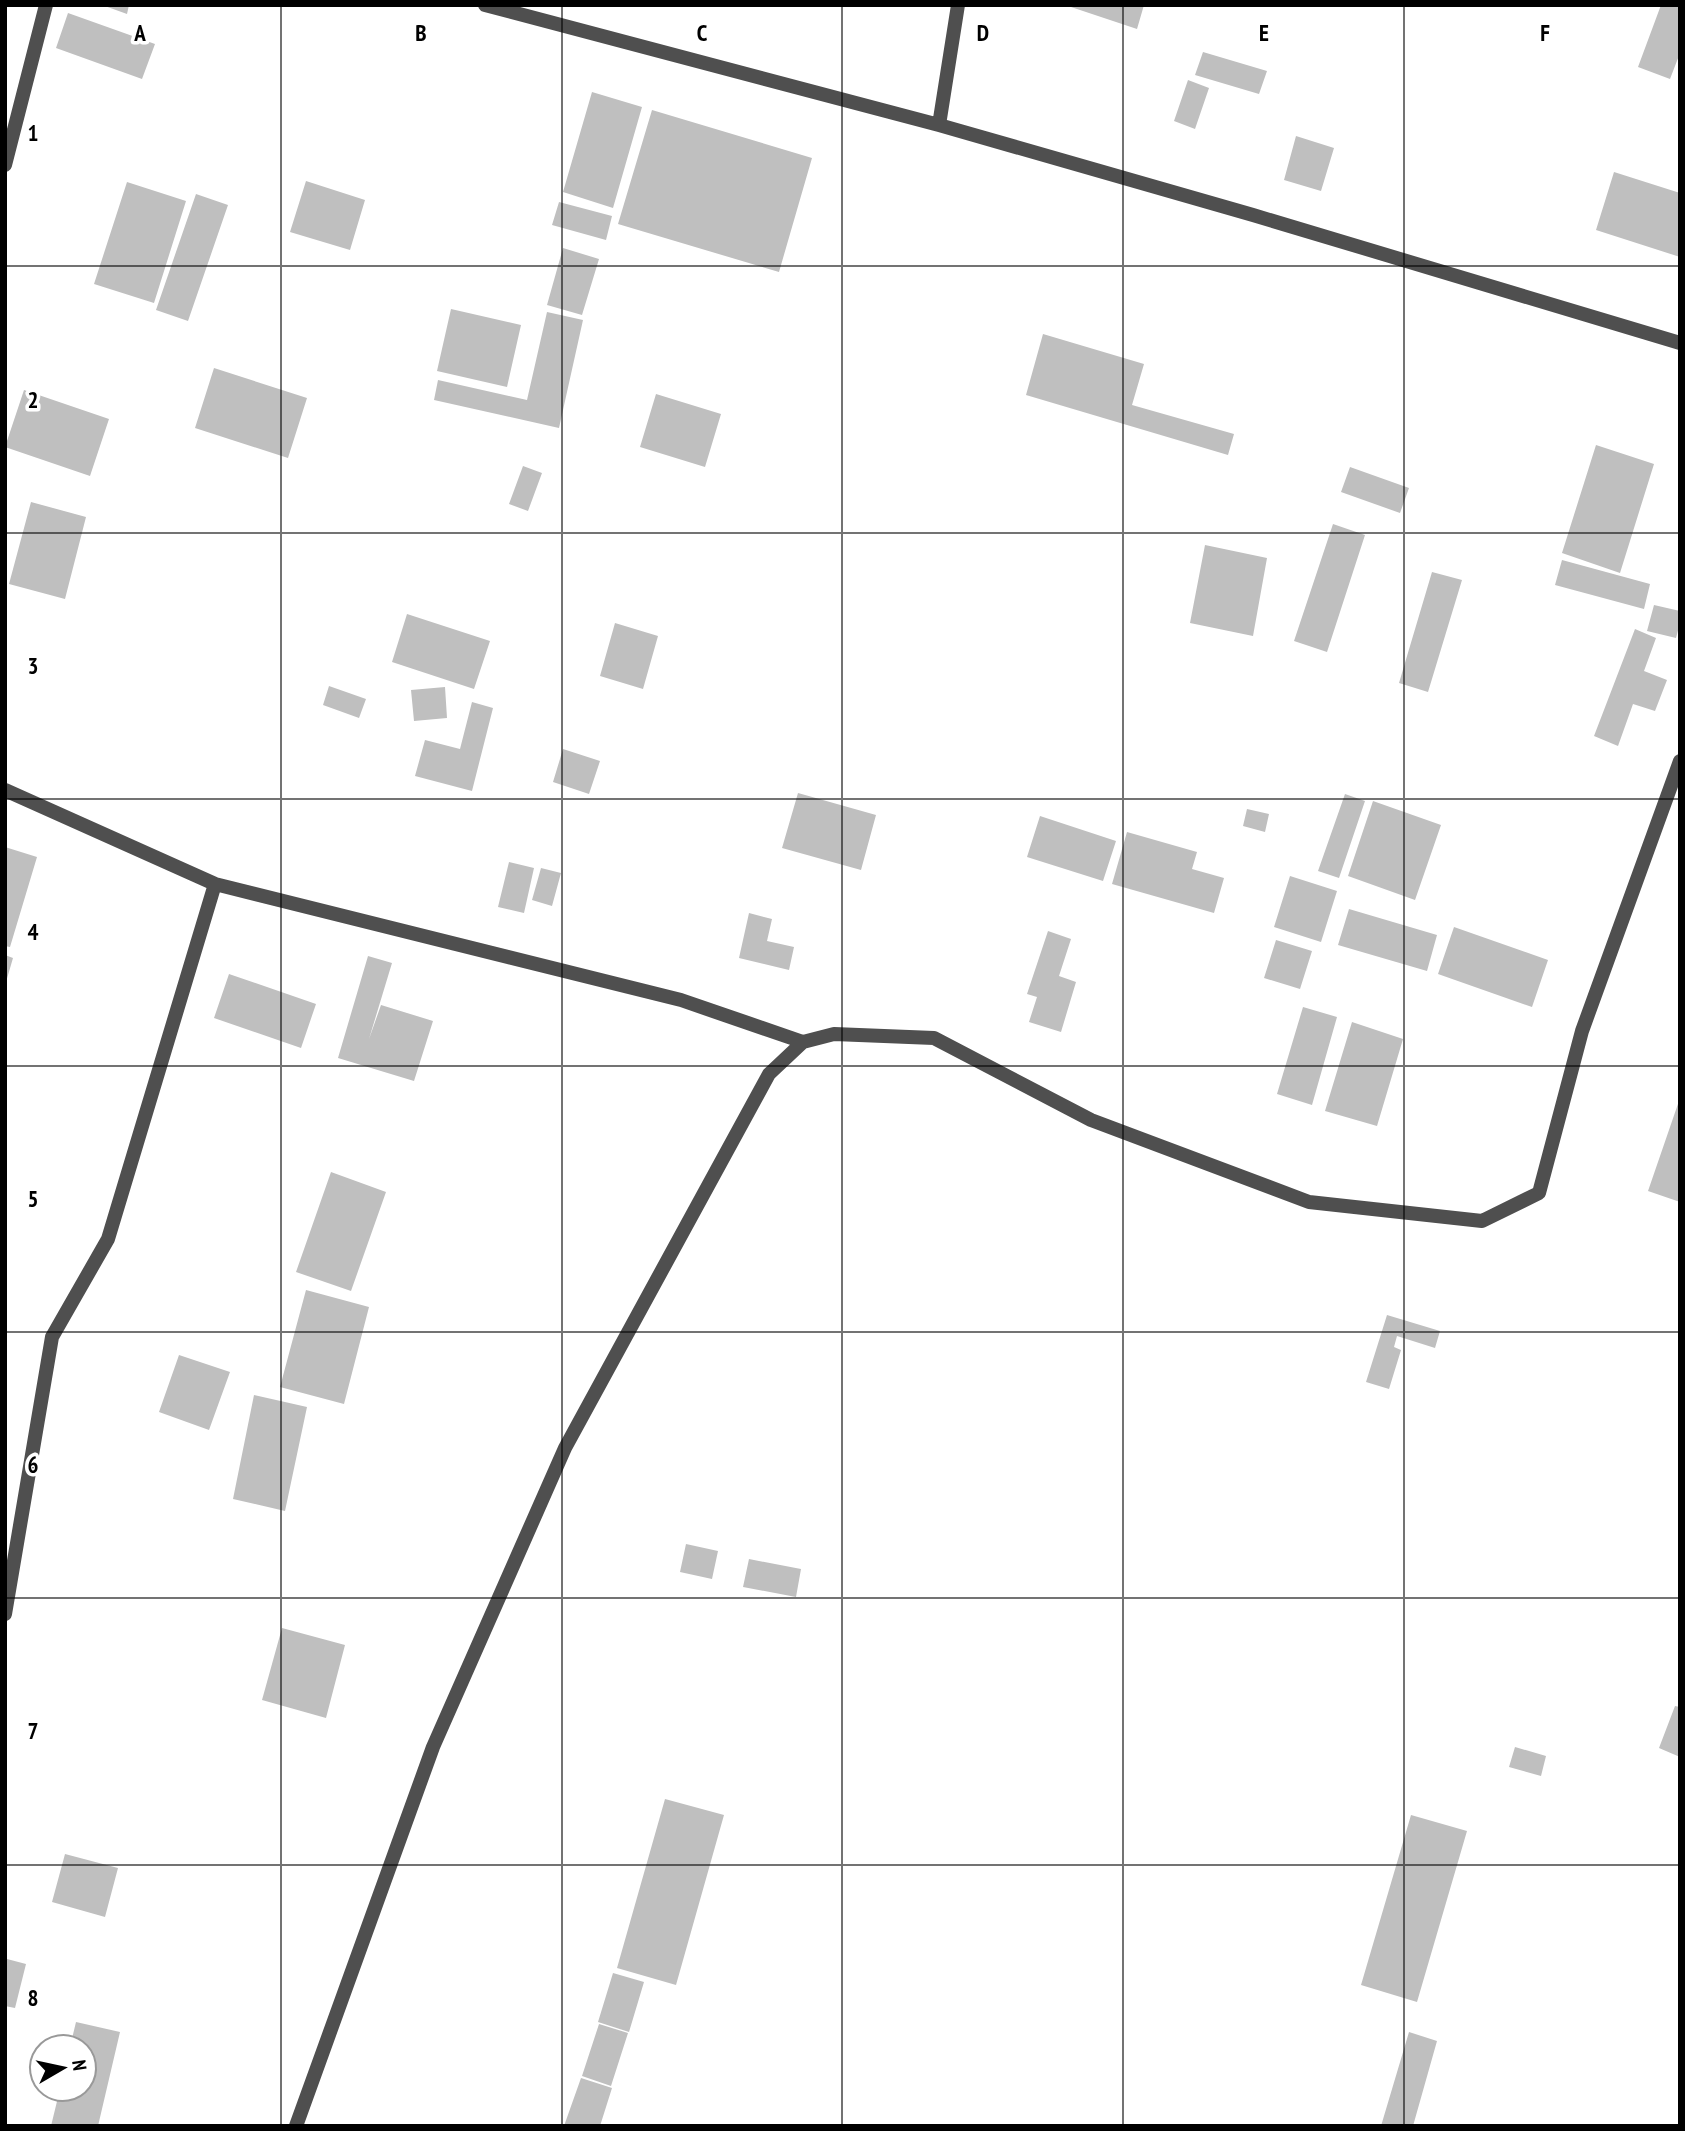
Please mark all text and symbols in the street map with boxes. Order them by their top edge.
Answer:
text: A [133,18,146,47]
text: B [415,18,427,47]
text: C [697,18,708,47]
text: D [977,18,989,47]
text: E [1259,18,1269,47]
text: F [1540,18,1550,47]
text: 1 [28,118,39,147]
text: 2 [28,385,39,414]
text: 3 [28,651,39,680]
text: 4 [28,917,39,946]
text: 5 [28,1184,39,1213]
text: 6 [28,1450,39,1479]
text: 7 [28,1716,39,1745]
text: 8 [28,1983,39,2012]
north arrow [28,2033,98,2103]
text: N [67,2058,92,2072]

